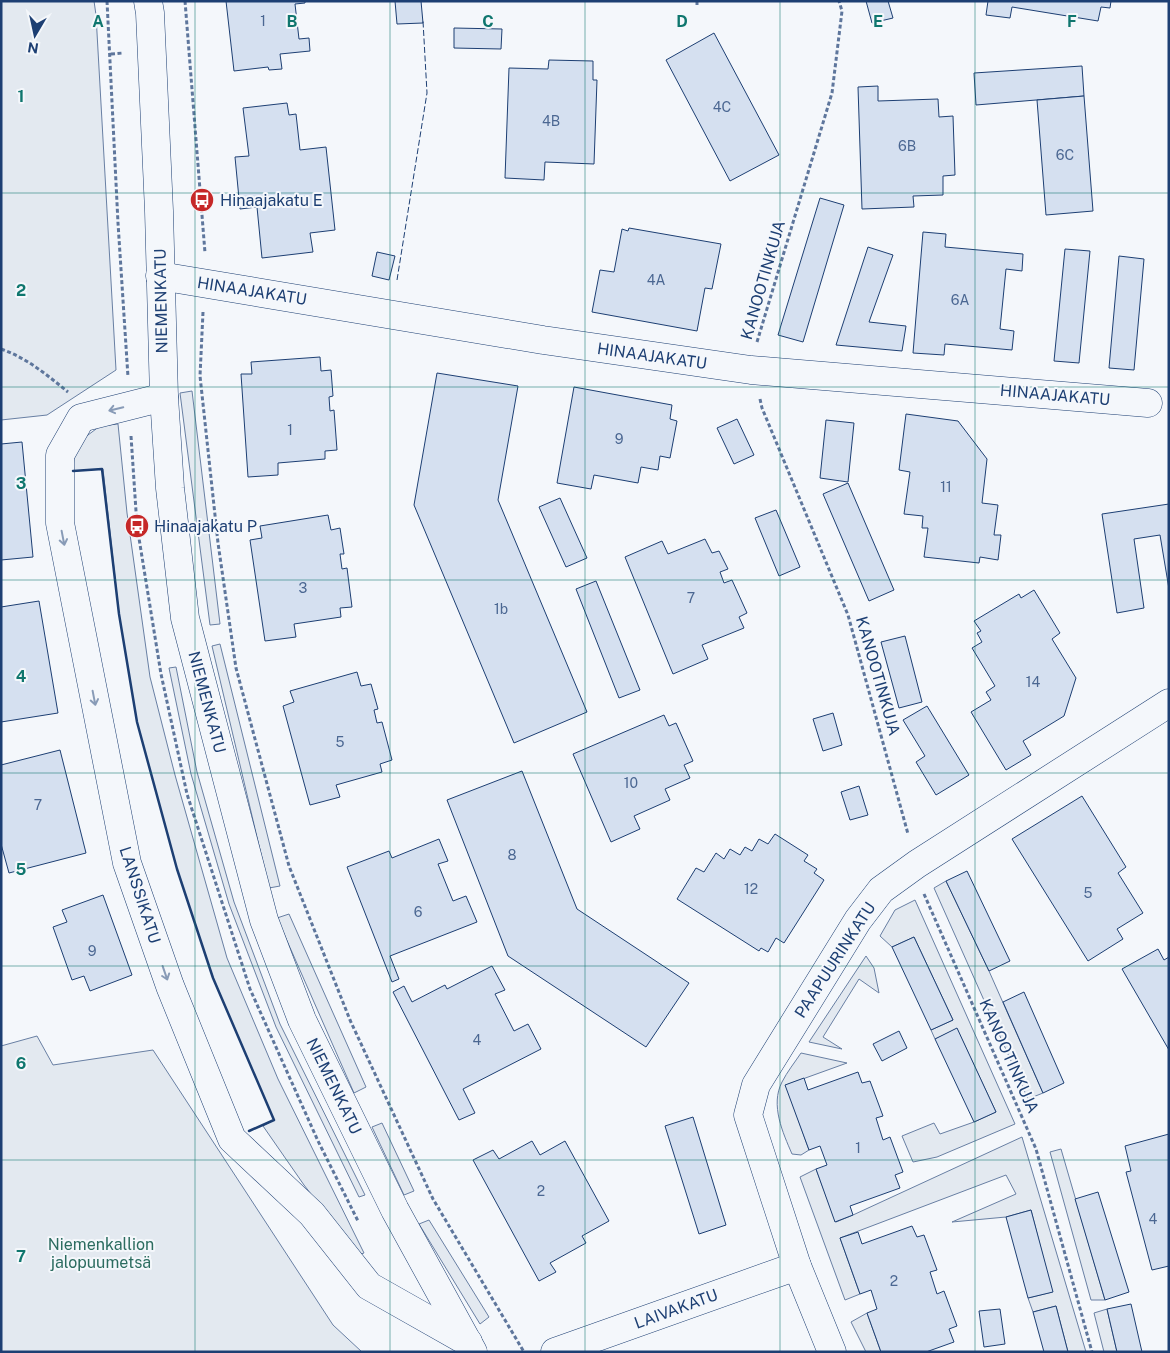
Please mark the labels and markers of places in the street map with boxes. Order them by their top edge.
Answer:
bus stop icon: Hinaajakatu E [189,187,215,213]
place label: Hinaajakatu E [220,191,323,210]
bus stop icon: Hinaajakatu P [124,513,150,539]
place label: Hinaajakatu P [154,517,257,536]

